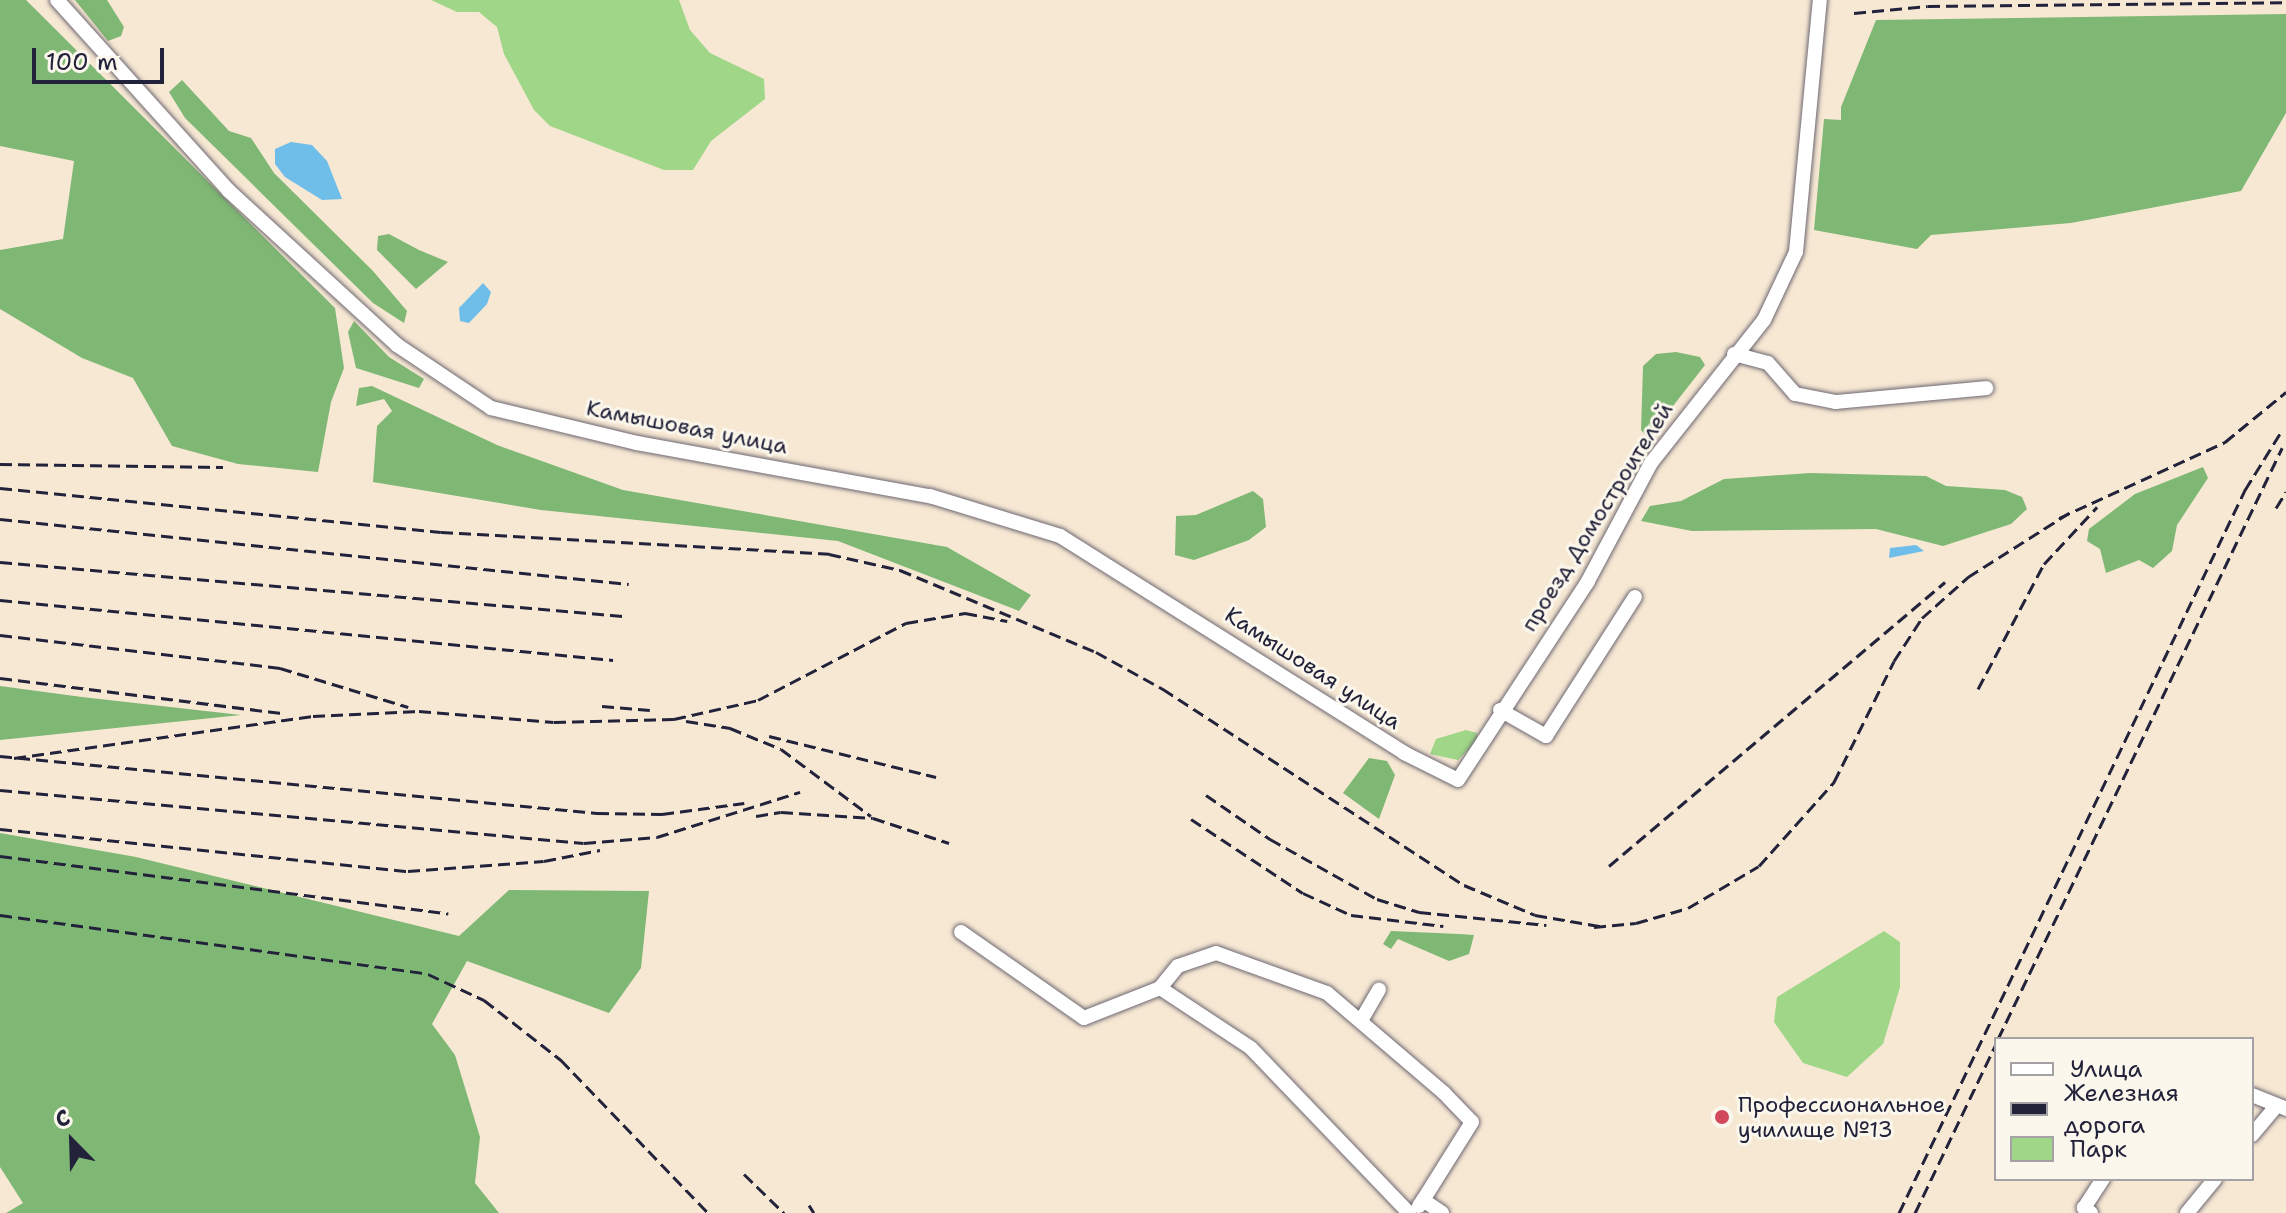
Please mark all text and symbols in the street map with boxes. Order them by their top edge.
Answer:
scale bar [36,32,168,82]
text: 100 m [46,46,118,78]
street label: Камышовая улица [584,395,790,459]
street label: проезд Домостроителей [1516,398,1678,636]
street label: Камышовая улица [1220,601,1406,735]
legend [1994,1037,2254,1181]
text: Улица [2070,1053,2143,1085]
text: Железная дорога [2064,1077,2179,1141]
place label: Профессиональное училище №13 [1738,1091,1945,1142]
north arrow [32,1101,112,1181]
text: С [51,1102,74,1134]
marker: Профессиональное училище №13 [1713,1108,1731,1126]
text: Парк [2070,1133,2127,1165]

